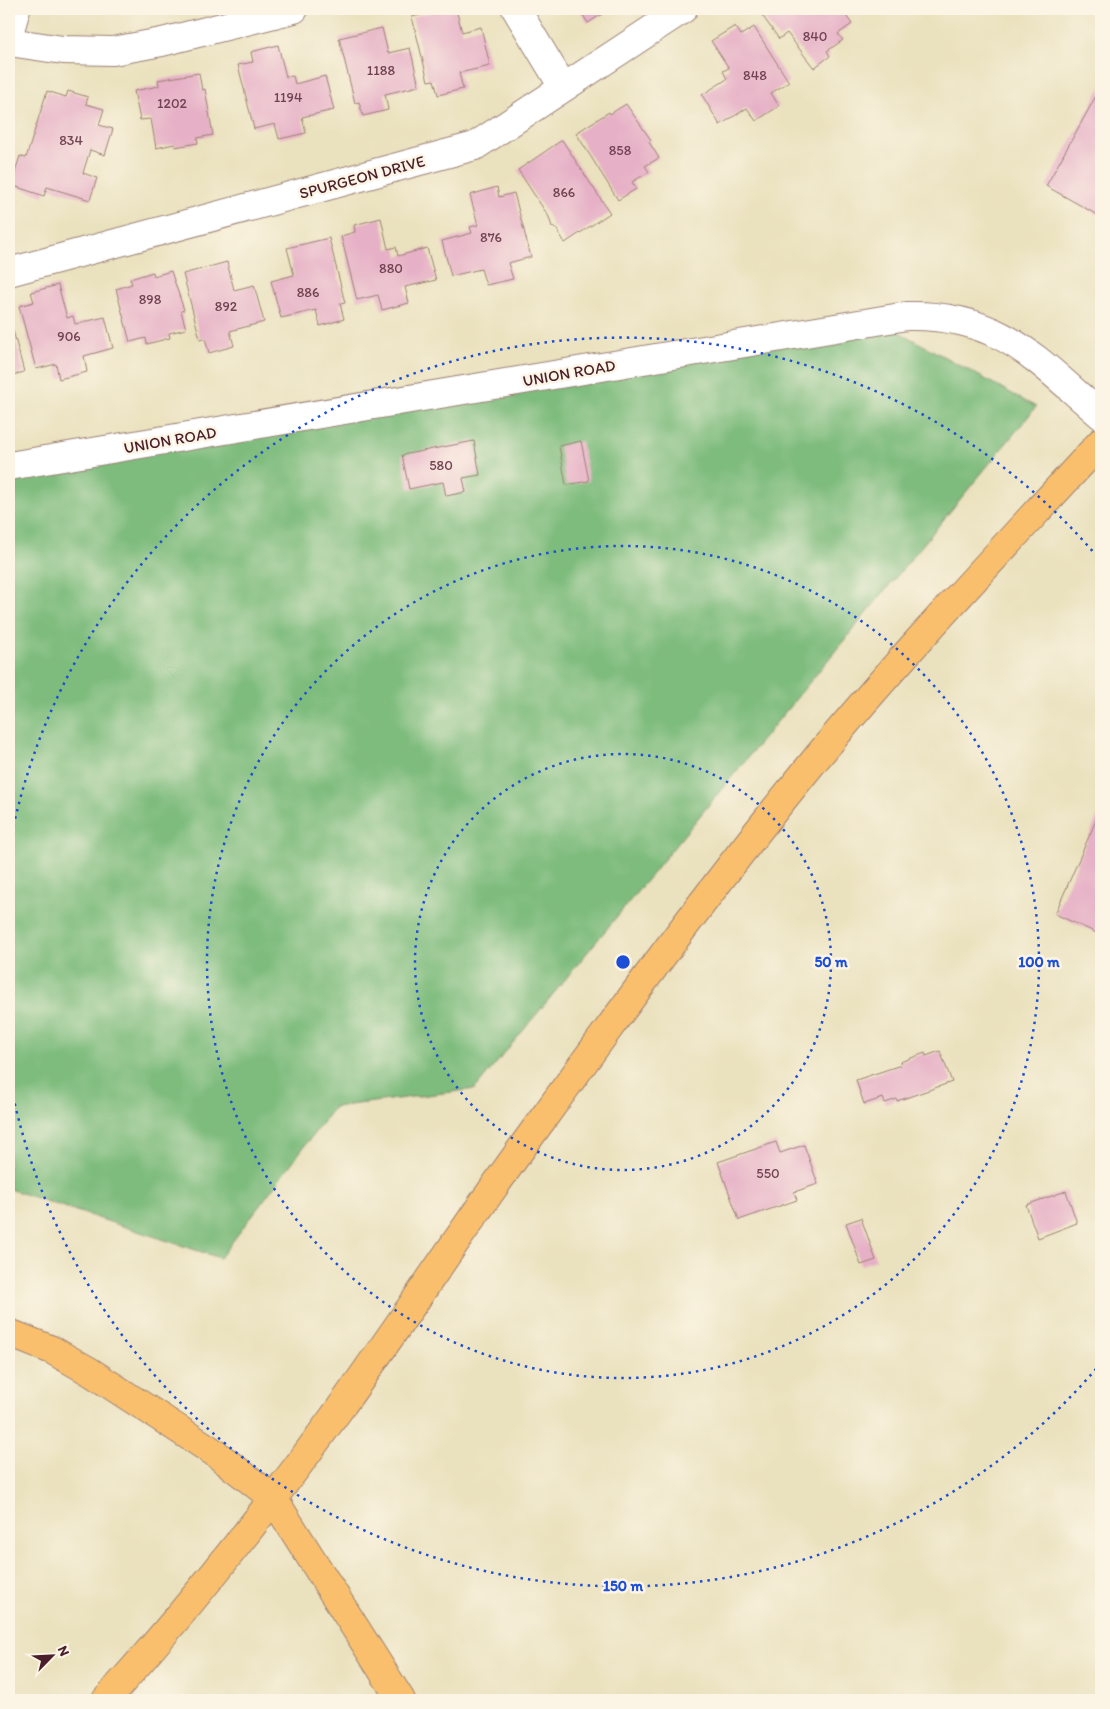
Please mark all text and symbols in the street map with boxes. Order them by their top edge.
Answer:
house number: 840 [803,28,827,45]
house number: 1188 [367,62,395,79]
house number: 848 [743,67,767,84]
house number: 1194 [274,89,303,106]
house number: 1202 [157,95,188,112]
house number: 834 [59,132,83,149]
house number: 858 [609,142,632,159]
street label: SPURGEON DRIVE [297,151,427,203]
house number: 866 [553,184,575,201]
house number: 876 [480,229,502,246]
house number: 880 [379,260,403,277]
house number: 886 [297,284,319,301]
house number: 898 [139,291,162,308]
house number: 892 [215,298,238,315]
house number: 906 [57,328,81,345]
street label: UNION ROAD [521,355,617,391]
street label: UNION ROAD [122,422,218,458]
house number: 580 [429,457,453,474]
centre of rings [614,953,632,971]
text: 50 m [814,953,848,971]
text: 100 m [1018,953,1060,971]
house number: 550 [756,1165,780,1182]
text: 150 m [603,1577,643,1595]
north arrow [28,1632,78,1682]
text: N [54,1643,73,1659]

